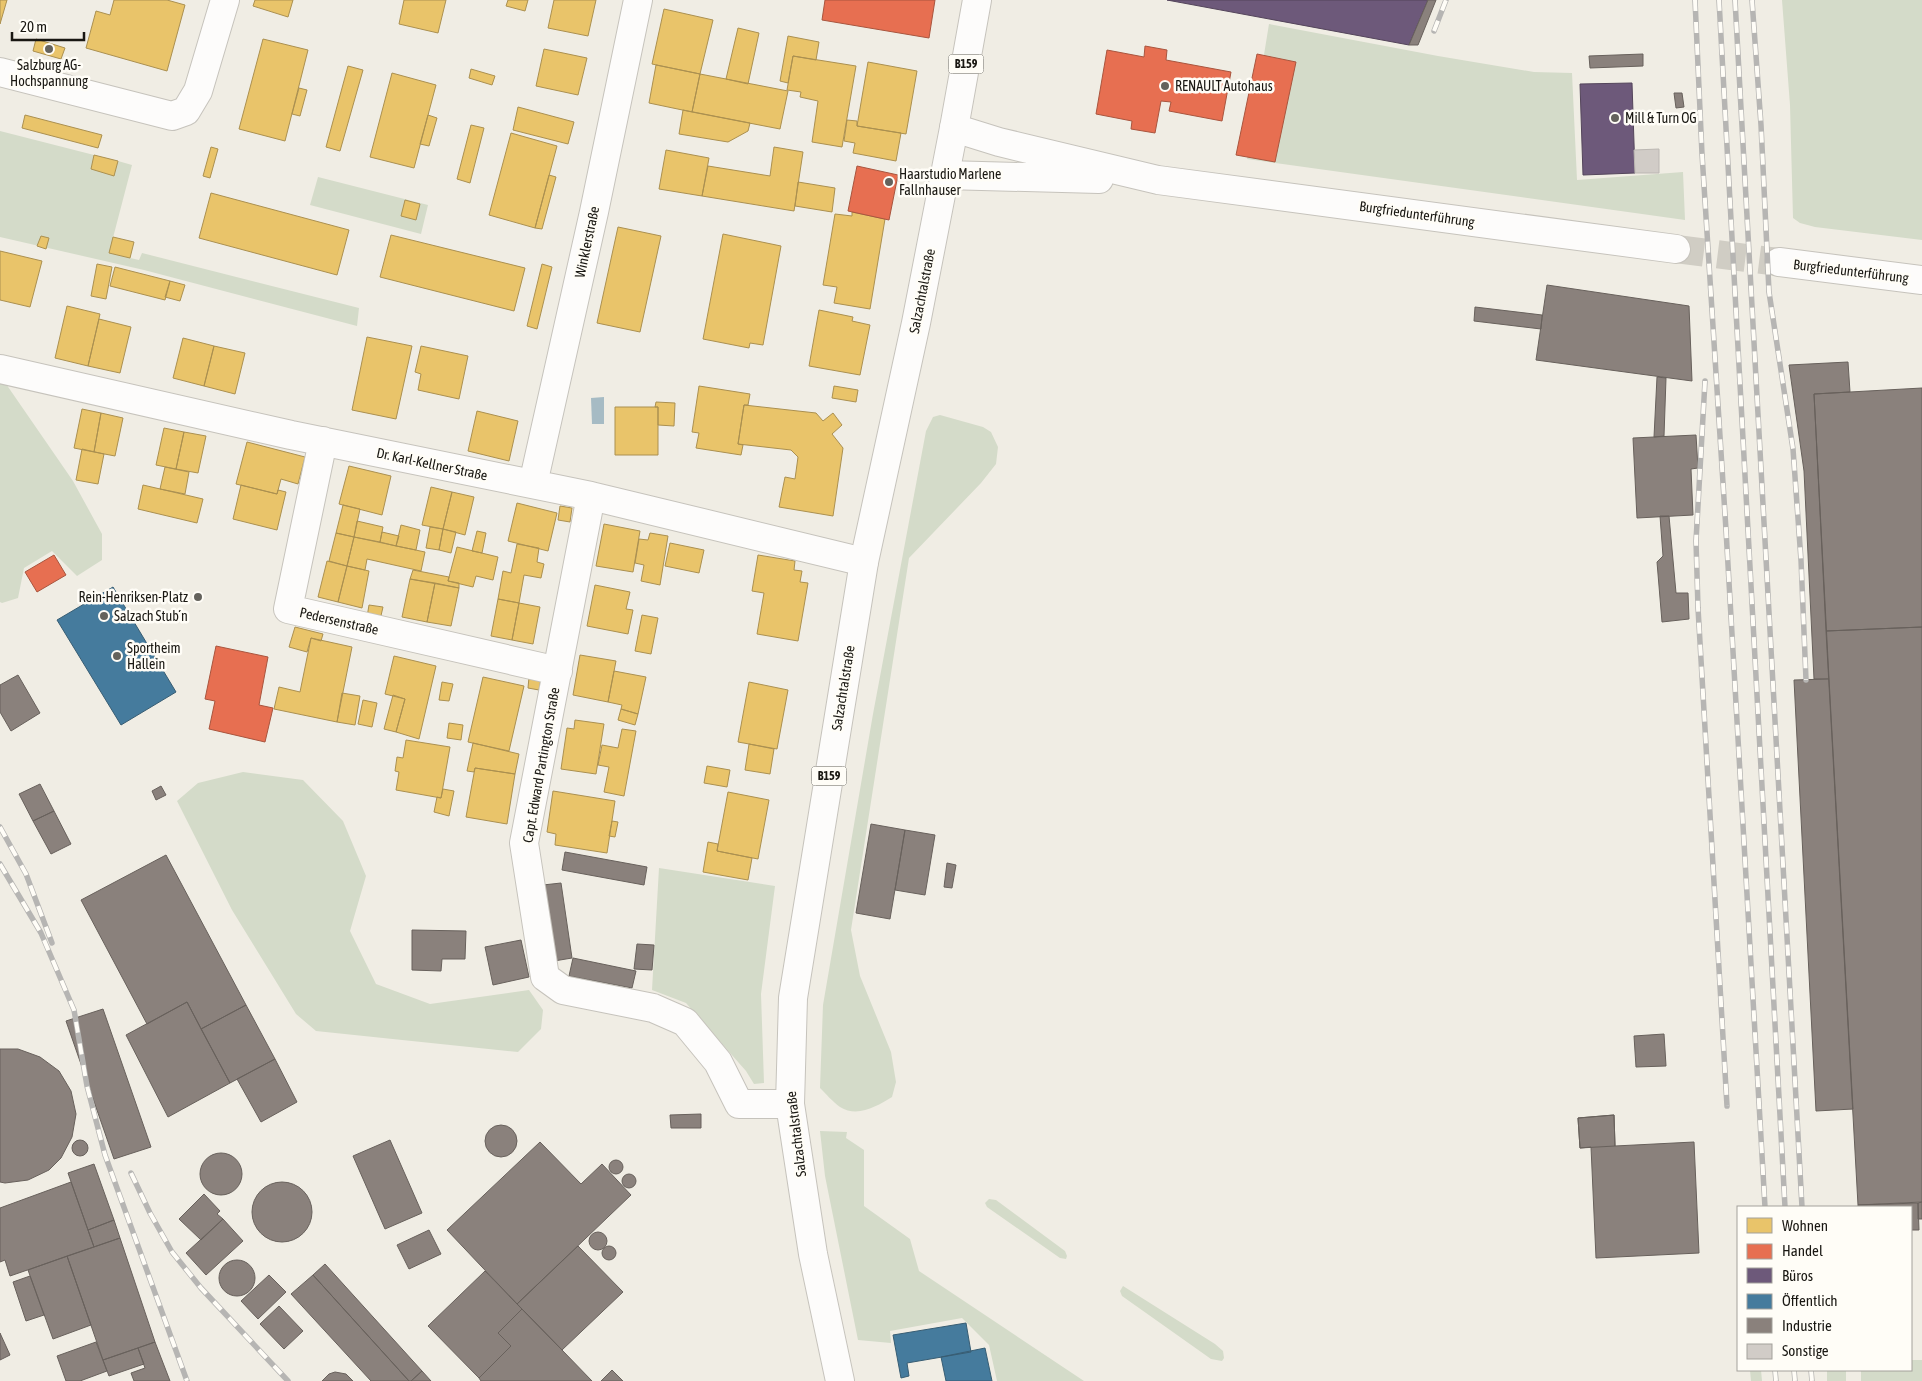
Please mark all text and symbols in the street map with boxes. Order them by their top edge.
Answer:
scale bar [12,10,85,42]
text: 20 m [20,18,47,35]
marker: Salzburg AG- Hochspannung [43,43,55,55]
road number: B159 [948,54,984,74]
place label: Salzburg AG- Hochspannung [10,57,88,89]
place label: RENAULT Autohaus [1175,78,1273,94]
marker: RENAULT Autohaus [1159,80,1171,92]
place label: Mill & Turn OG [1625,110,1697,126]
marker: Mill & Turn OG [1609,112,1621,124]
place label: Haarstudio Marlene Fallnhauser [899,166,1001,198]
marker: Haarstudio Marlene Fallnhauser [883,176,895,188]
street label: Burgfriedunterführung [1358,198,1476,230]
street label: Winklerstraße [572,205,602,279]
street label: Salzachtalstraße [906,247,938,335]
street label: Burgfriedunterführung [1792,256,1910,286]
street label: Dr. Karl-Kellner Straße [375,444,489,484]
place label: Rein-Henriksen-Platz [79,589,188,605]
marker: Rein-Henriksen-Platz [192,591,204,603]
street label: Pedersenstraße [298,604,380,638]
place label: Salzach Stub´n [114,608,188,624]
marker: Salzach Stub´n [98,610,110,622]
place label: Sportheim Hallein [127,640,181,672]
street label: Salzachtalstraße [828,644,858,732]
marker: Sportheim Hallein [111,650,123,662]
street label: Capt. Edward Partington Straße [519,686,563,844]
road number: B159 [812,766,846,786]
street label: Salzachtalstraße [783,1090,809,1178]
legend [1737,1206,1912,1371]
text: Wohnen [1782,1217,1828,1234]
text: Handel [1782,1242,1823,1259]
text: Büros [1782,1267,1813,1284]
text: Öffentlich [1782,1292,1838,1309]
text: Industrie [1782,1317,1832,1334]
text: Sonstige [1782,1342,1829,1359]

